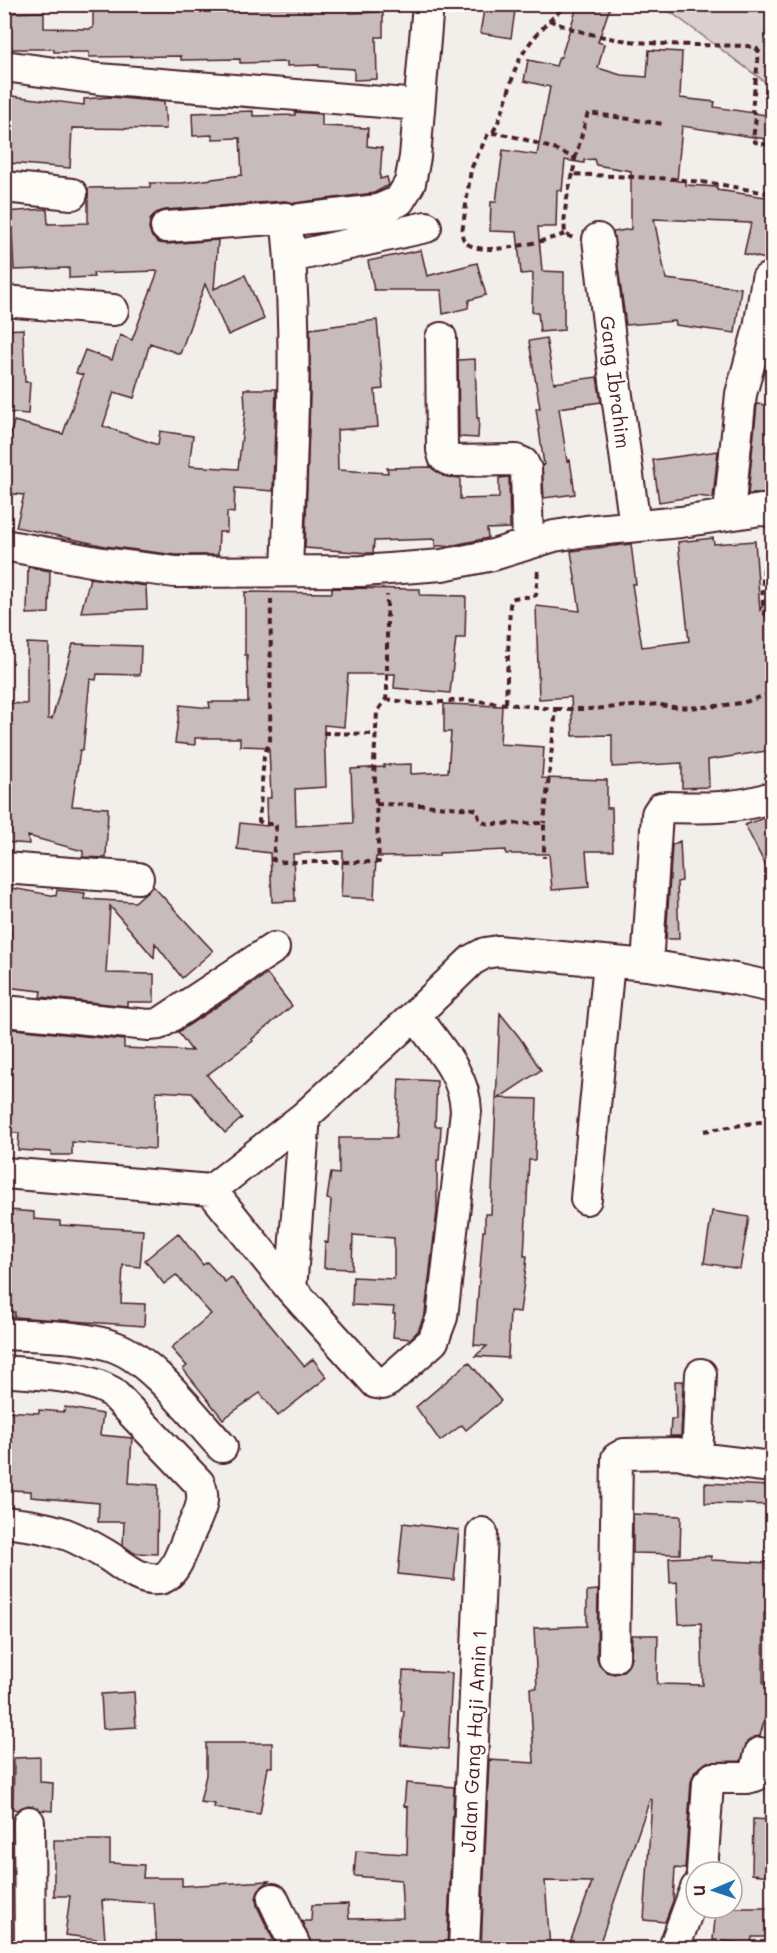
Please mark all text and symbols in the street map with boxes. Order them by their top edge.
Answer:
street label: Gang Ibrahim [595,314,637,450]
street label: Jalan Gang Haji Amin 1 [454,1629,492,1853]
north arrow [684,1860,744,1920]
text: U [688,1885,709,1897]

